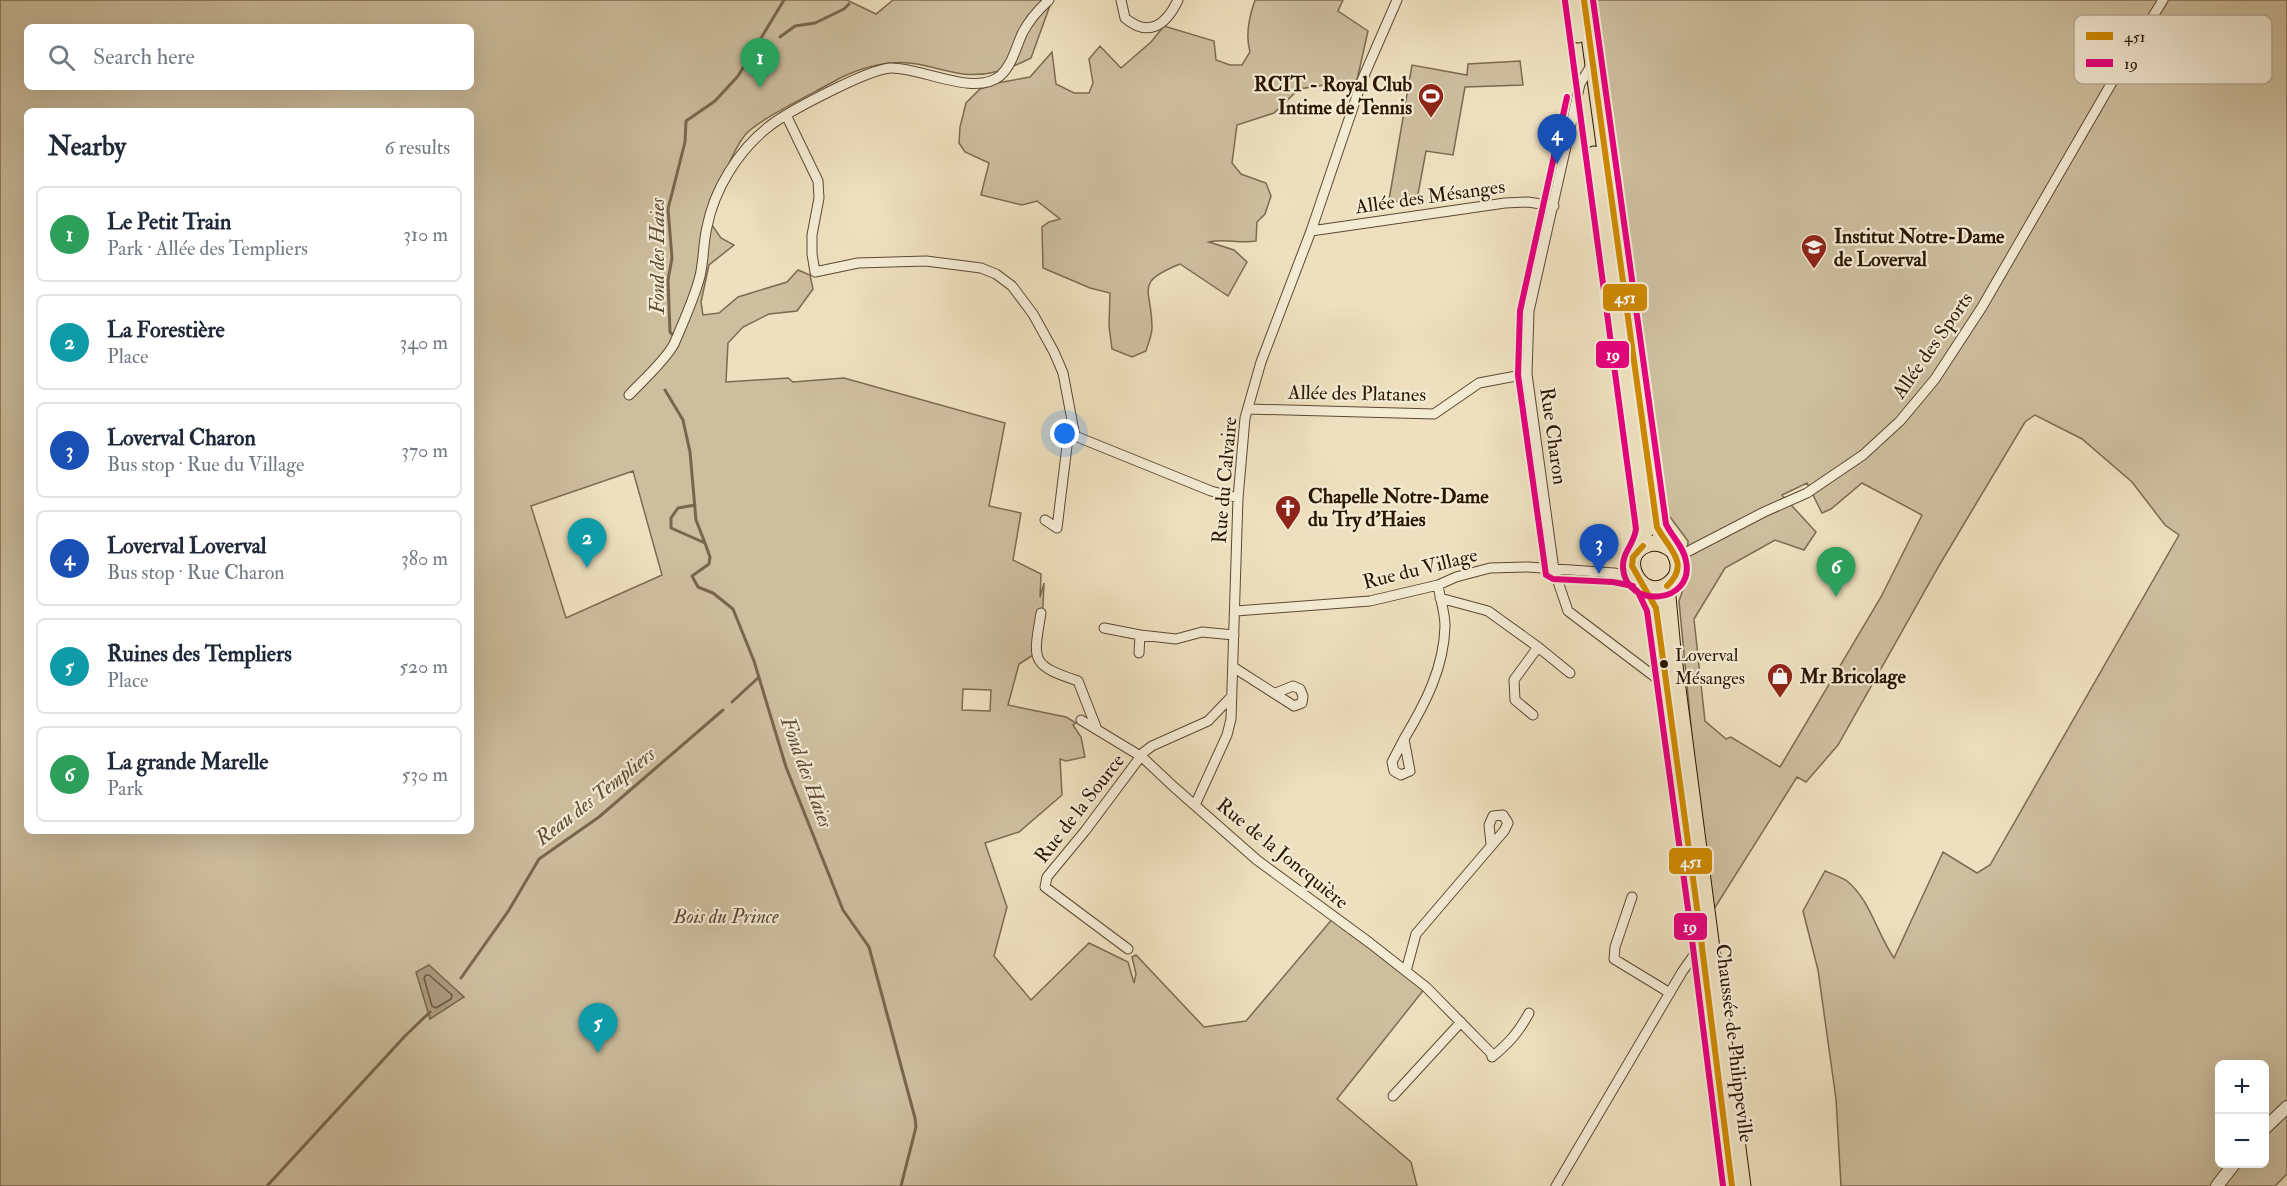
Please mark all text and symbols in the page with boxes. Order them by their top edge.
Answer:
legend [2074,15,2272,84]
search box [24,24,474,90]
text: 451 [2124,27,2145,47]
pin: 1 [740,38,780,88]
icon: search [45,41,78,74]
text: Search here [93,43,195,71]
text: 19 [2124,54,2138,74]
place label: RCIT - Royal Club Intime de Tennis [1254,72,1412,120]
sports icon: RCIT - Royal Club Intime de Tennis [1416,81,1446,119]
pin: 4 [1538,114,1576,164]
text: Nearby [48,131,126,163]
text: 6 results [384,135,450,160]
street label: Allée des Mésanges [1353,174,1507,220]
water label: Fond des Haies [644,197,671,315]
text: Le Petit Train [107,208,231,236]
text: 1 [66,222,73,247]
text: 310 m [403,222,448,247]
place label: Institut Notre-Dame de Loverval [1834,224,2005,272]
school or university icon: Institut Notre-Dame de Loverval [1799,232,1829,270]
text: Park · Allée des Templiers [107,236,308,261]
line badge: 451 [1602,283,1648,312]
street label: Allée des Sports [1886,287,1979,405]
text: 451 [1613,288,1636,308]
text: La Forestière [107,316,225,344]
text: 2 [64,330,75,355]
text: 340 m [400,330,448,355]
line badge: 19 [1595,340,1630,369]
text: Place [107,344,148,369]
text: 19 [1606,345,1620,365]
street label: Allée des Platanes [1287,380,1427,407]
street label: Rue Charon [1534,386,1573,486]
street label: Rue du Calvaire [1207,416,1242,544]
your location [1050,419,1079,448]
text: Loverval Charon [107,424,256,452]
text: 3 [66,438,73,463]
text: 370 m [401,438,448,463]
text: Bus stop · Rue du Village [107,452,304,477]
place label: Chapelle Notre-Dame du Try d'Haies [1308,484,1489,533]
church icon: Chapelle Notre-Dame du Try d'Haies [1273,493,1303,531]
pin: 2 [568,518,606,568]
pin: 3 [1580,524,1618,574]
text: Loverval Loverval [107,532,266,560]
street label: Rue du Village [1360,542,1480,595]
text: 4 [64,546,75,571]
text: 380 m [401,546,448,571]
pin: 6 [1816,548,1856,597]
text: Bus stop · Rue Charon [107,560,285,585]
text: Ruines des Templiers [107,640,292,668]
place label: Loverval Mésanges [1675,644,1745,690]
text: 5 [65,654,74,679]
text: 520 m [399,654,448,679]
marker: Loverval Mésanges [1658,658,1670,670]
shop icon: Mr Bricolage [1765,661,1795,699]
place label: Mr Bricolage [1799,664,1906,690]
text: Place [107,668,148,693]
water label: Fond des Haies [774,712,839,832]
water label: Reau des Templiers [529,740,662,852]
text: La grande Marelle [107,748,269,776]
street label: Rue de la Source [1029,749,1130,868]
text: 6 [64,762,75,787]
text: 530 m [402,762,448,787]
text: Park [107,776,143,801]
street label: Rue de la Joncquière [1212,792,1354,914]
line badge: 451 [1668,847,1713,875]
text: 451 [1679,852,1702,872]
park label: Bois du Prince [672,904,779,929]
line badge: 19 [1673,912,1708,941]
text: 19 [1683,917,1697,937]
street label: Chaussée de Philippeville [1709,942,1759,1144]
pin: 5 [578,1004,618,1053]
map controls [2215,1060,2269,1168]
button: + [2215,1060,2269,1114]
button: − [2215,1114,2269,1168]

